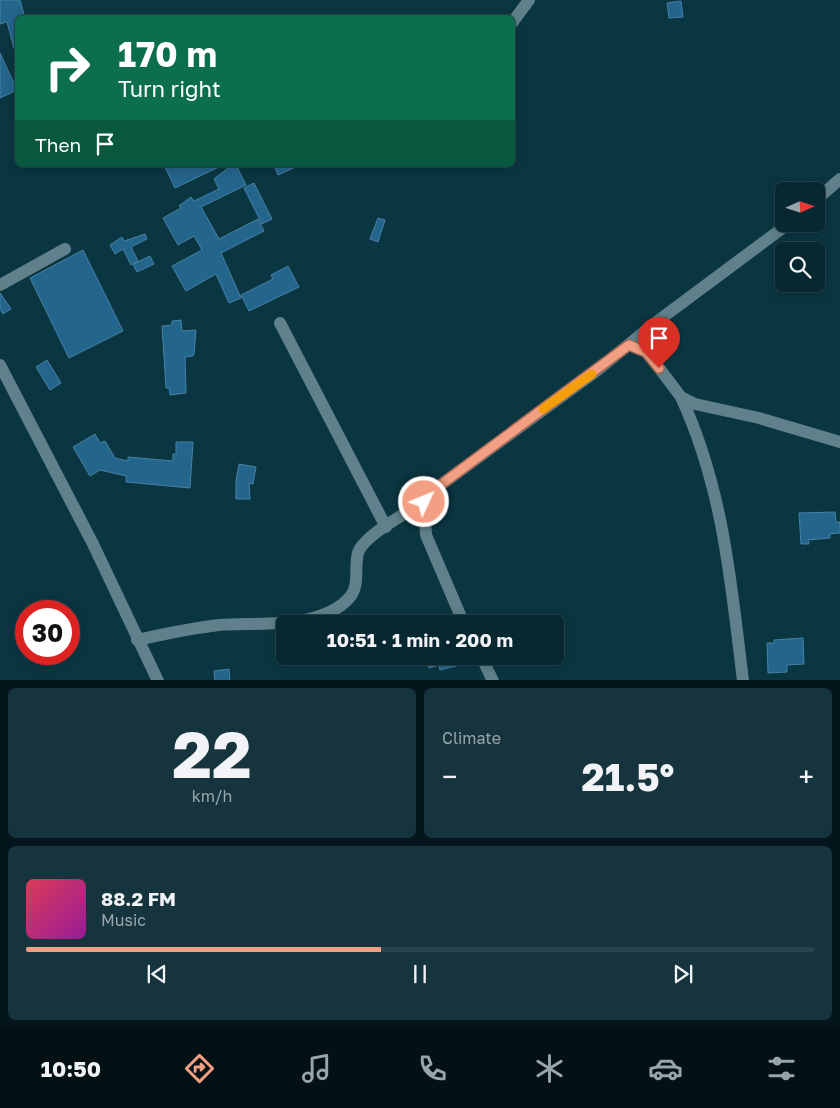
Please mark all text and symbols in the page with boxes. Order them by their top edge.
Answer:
text: 170 m [118,33,217,75]
icon: right [35,35,100,100]
text: Turn right [118,75,221,102]
icon: arrive [91,130,119,158]
text: Then [35,133,81,156]
north arrow [775,182,825,232]
map controls [775,182,825,292]
button: search [775,242,825,292]
pin [638,317,680,368]
icon: arrive [645,324,673,352]
position arrow [397,475,449,527]
speed limit sign: 30 [15,600,80,665]
text: 10:51 · 1 min · 200 m [327,628,513,651]
text: 22 [172,714,252,792]
text: Climate [442,728,501,748]
text: 21.5° [582,754,674,799]
text: − [442,760,457,793]
text: + [799,760,814,793]
text: km/h [192,786,232,806]
text: 88.2 FM [101,887,176,910]
text: Music [101,910,146,930]
icon: previous [143,960,171,988]
icon: pause [406,960,434,988]
icon: next [669,960,697,988]
icon: directions [182,1051,217,1086]
icon: music [299,1051,334,1086]
icon: phone [415,1051,450,1086]
icon: climate [532,1051,567,1086]
icon: car [648,1051,683,1086]
icon: filters [764,1051,799,1086]
text: 10:50 [41,1055,101,1082]

